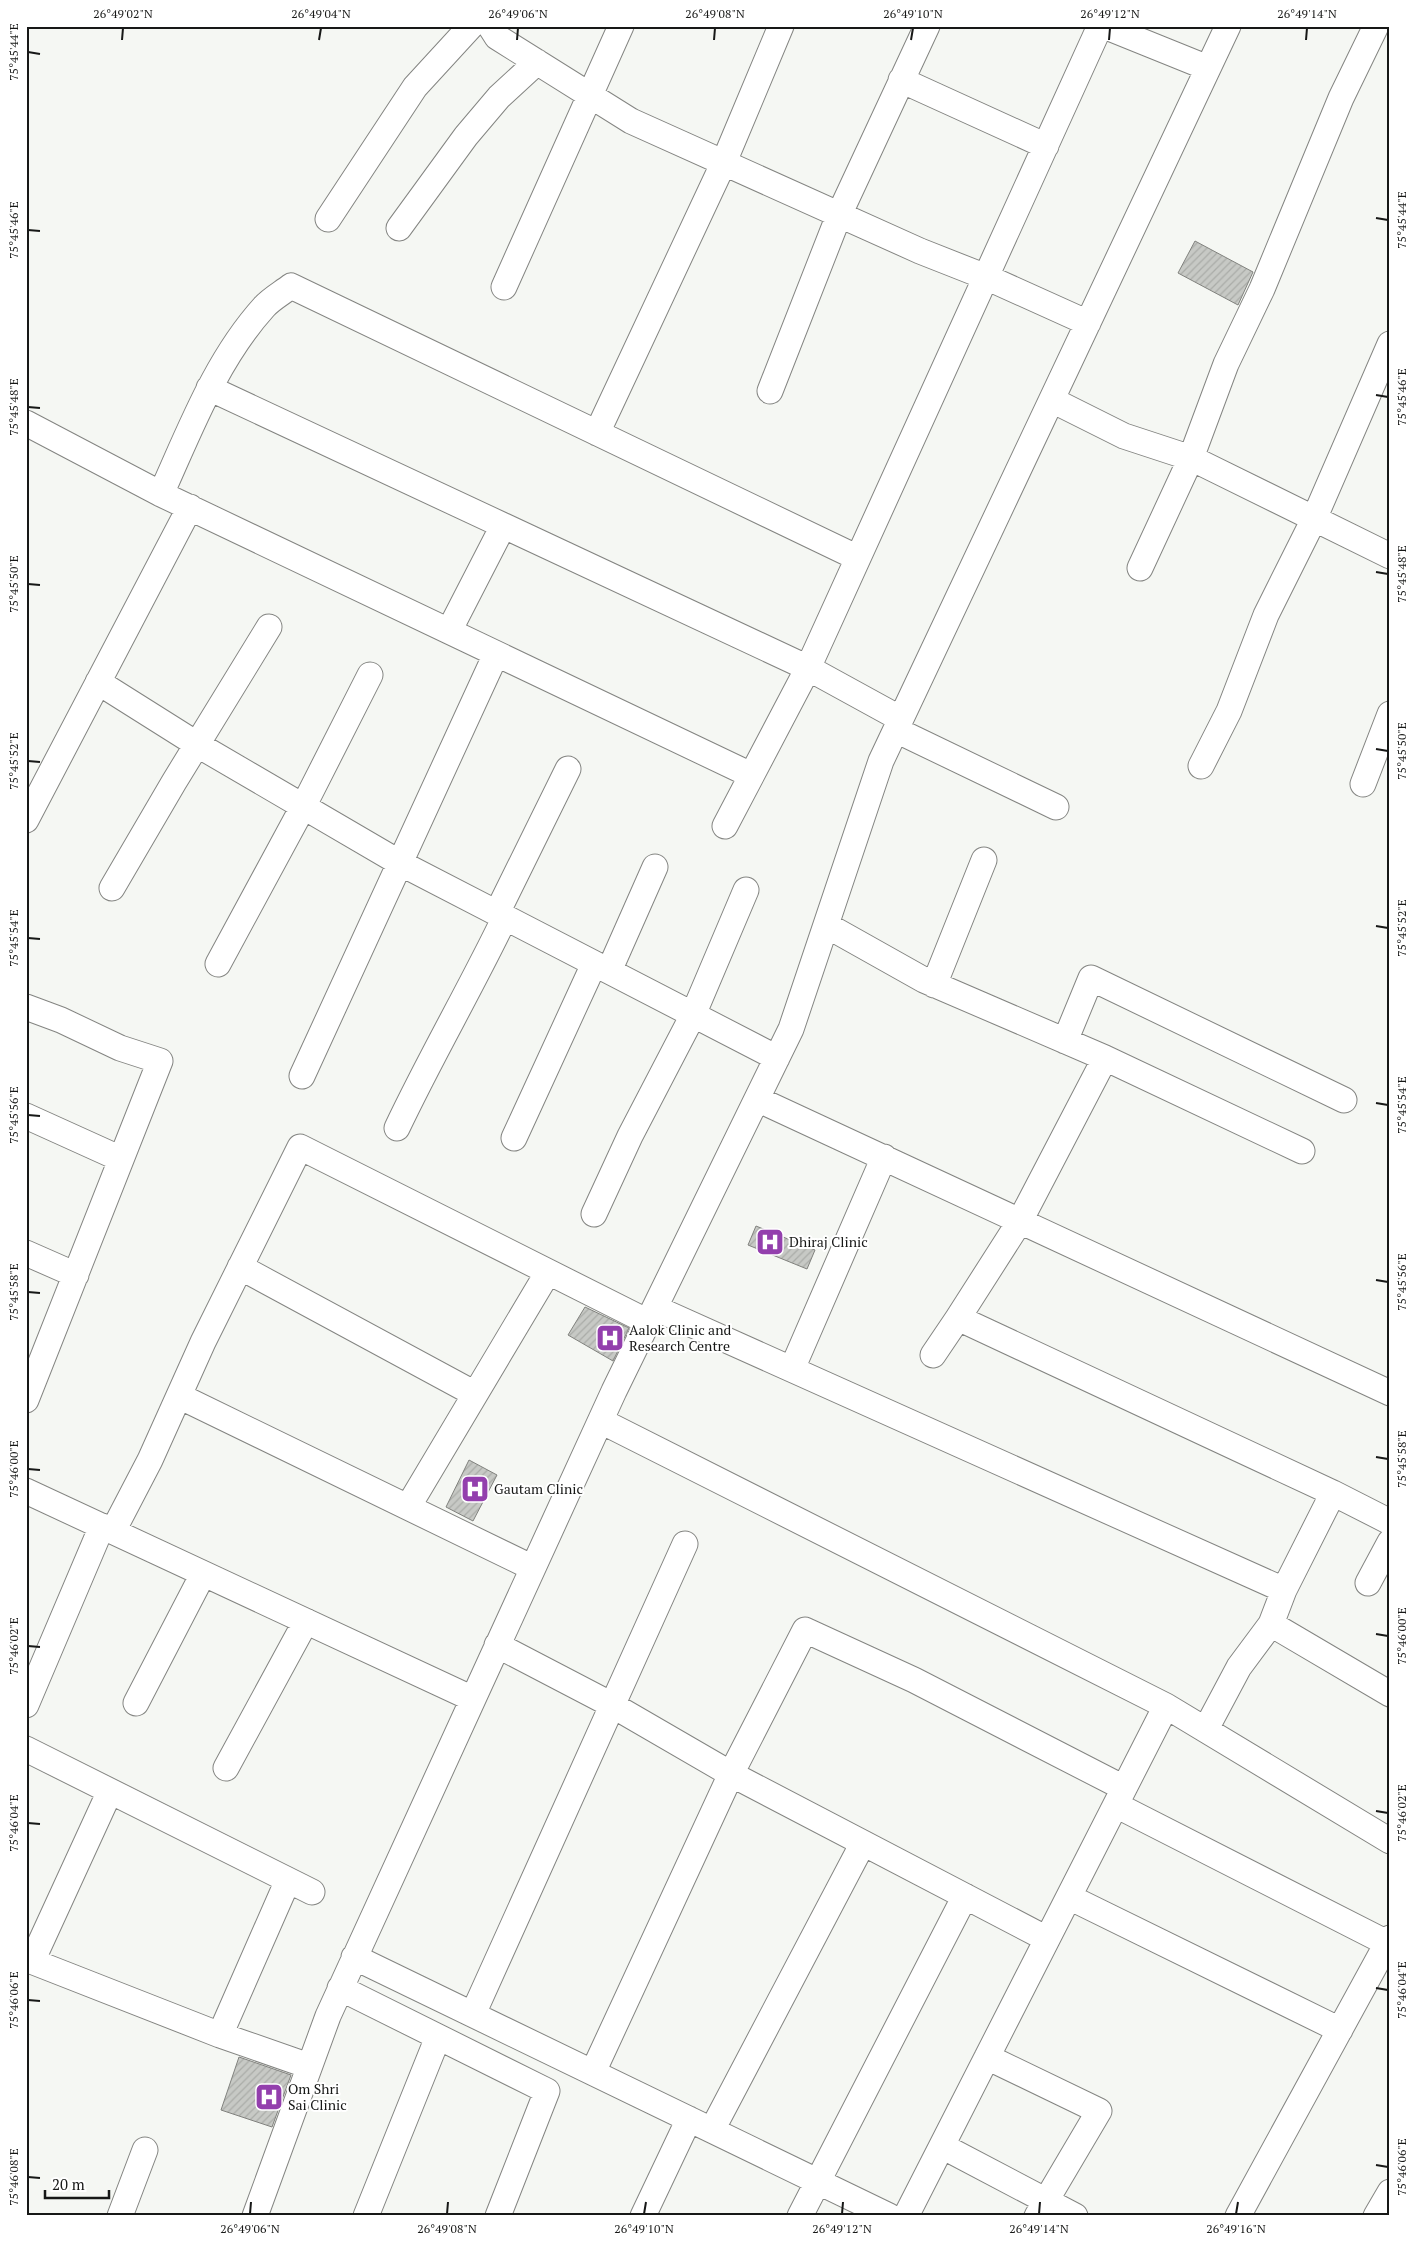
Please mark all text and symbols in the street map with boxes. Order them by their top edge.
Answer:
text: 26°49'02"N [93,6,153,21]
text: 26°49'04"N [291,6,351,21]
text: 26°49'06"N [488,6,548,21]
text: 26°49'08"N [685,6,745,21]
text: 26°49'10"N [883,6,943,21]
text: 26°49'12"N [1080,6,1140,21]
text: 26°49'14"N [1277,6,1337,21]
text: 75°45'44"E [6,23,21,81]
text: 75°45'44"E [1394,191,1409,249]
text: 75°45'46"E [6,201,21,259]
text: 75°45'46"E [1394,368,1409,426]
text: 75°45'48"E [6,378,21,436]
text: 75°45'48"E [1394,545,1409,603]
text: 75°45'50"E [6,555,21,613]
text: 75°45'50"E [1394,722,1409,780]
text: 75°45'52"E [6,732,21,790]
text: 75°45'52"E [1394,899,1409,957]
text: 75°45'54"E [6,909,21,967]
text: 75°45'54"E [1394,1076,1409,1134]
text: 75°45'56"E [6,1086,21,1144]
hospital icon: Dhiraj Clinic [755,1227,785,1257]
place label: Dhiraj Clinic [789,1232,868,1251]
text: 75°45'56"E [1394,1253,1409,1311]
text: 75°45'58"E [6,1263,21,1321]
place label: Aalok Clinic and Research Centre [629,1320,731,1355]
hospital icon: Aalok Clinic and Research Centre [595,1323,625,1353]
text: 75°45'58"E [1394,1430,1409,1488]
text: 75°46'00"E [6,1440,21,1498]
hospital icon: Gautam Clinic [460,1474,490,1504]
place label: Gautam Clinic [494,1479,583,1498]
text: 75°46'00"E [1394,1607,1409,1665]
text: 75°46'02"E [6,1617,21,1675]
text: 75°46'02"E [1394,1784,1409,1842]
text: 75°46'04"E [6,1794,21,1852]
text: 75°46'04"E [1394,1961,1409,2019]
text: 75°46'06"E [6,1971,21,2029]
place label: Om Shri Sai Clinic [288,2079,347,2114]
hospital icon: Om Shri Sai Clinic [254,2082,284,2112]
text: 75°46'06"E [1394,2138,1409,2196]
text: 75°46'08"E [6,2148,21,2206]
scale bar [45,2167,109,2199]
text: 20 m [52,2174,85,2194]
text: 26°49'06"N [220,2221,280,2236]
text: 26°49'08"N [417,2221,477,2236]
text: 26°49'10"N [614,2221,674,2236]
text: 26°49'12"N [812,2221,872,2236]
text: 26°49'14"N [1009,2221,1069,2236]
text: 26°49'16"N [1206,2221,1266,2236]

